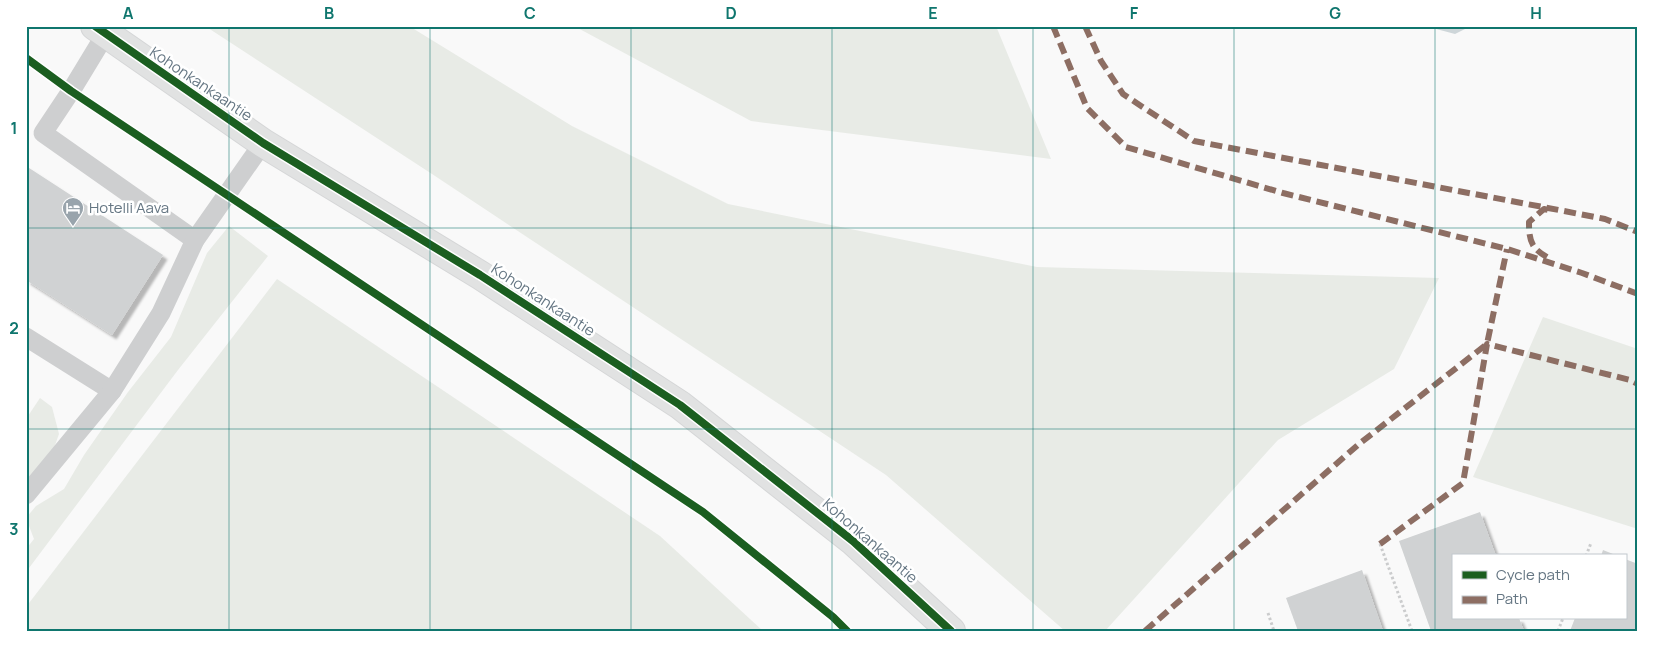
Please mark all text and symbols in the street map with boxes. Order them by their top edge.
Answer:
text: A [123,2,134,24]
text: B [324,2,334,24]
text: C [524,2,536,24]
text: D [725,2,737,24]
text: E [928,2,938,24]
text: F [1130,2,1139,24]
text: G [1329,2,1341,24]
text: H [1530,2,1542,24]
street label: Kohonkankaantie [146,41,257,126]
text: 1 [10,117,18,139]
hotel icon: Hotelli Aava [61,196,85,227]
place label: Hotelli Aava [89,197,169,218]
street label: Kohonkankaantie [487,258,599,341]
text: 2 [9,317,19,339]
street label: Kohonkankaantie [818,493,923,588]
text: 3 [9,518,19,540]
legend [1452,554,1626,620]
text: Cycle path [1496,564,1570,585]
text: Path [1496,588,1528,609]

